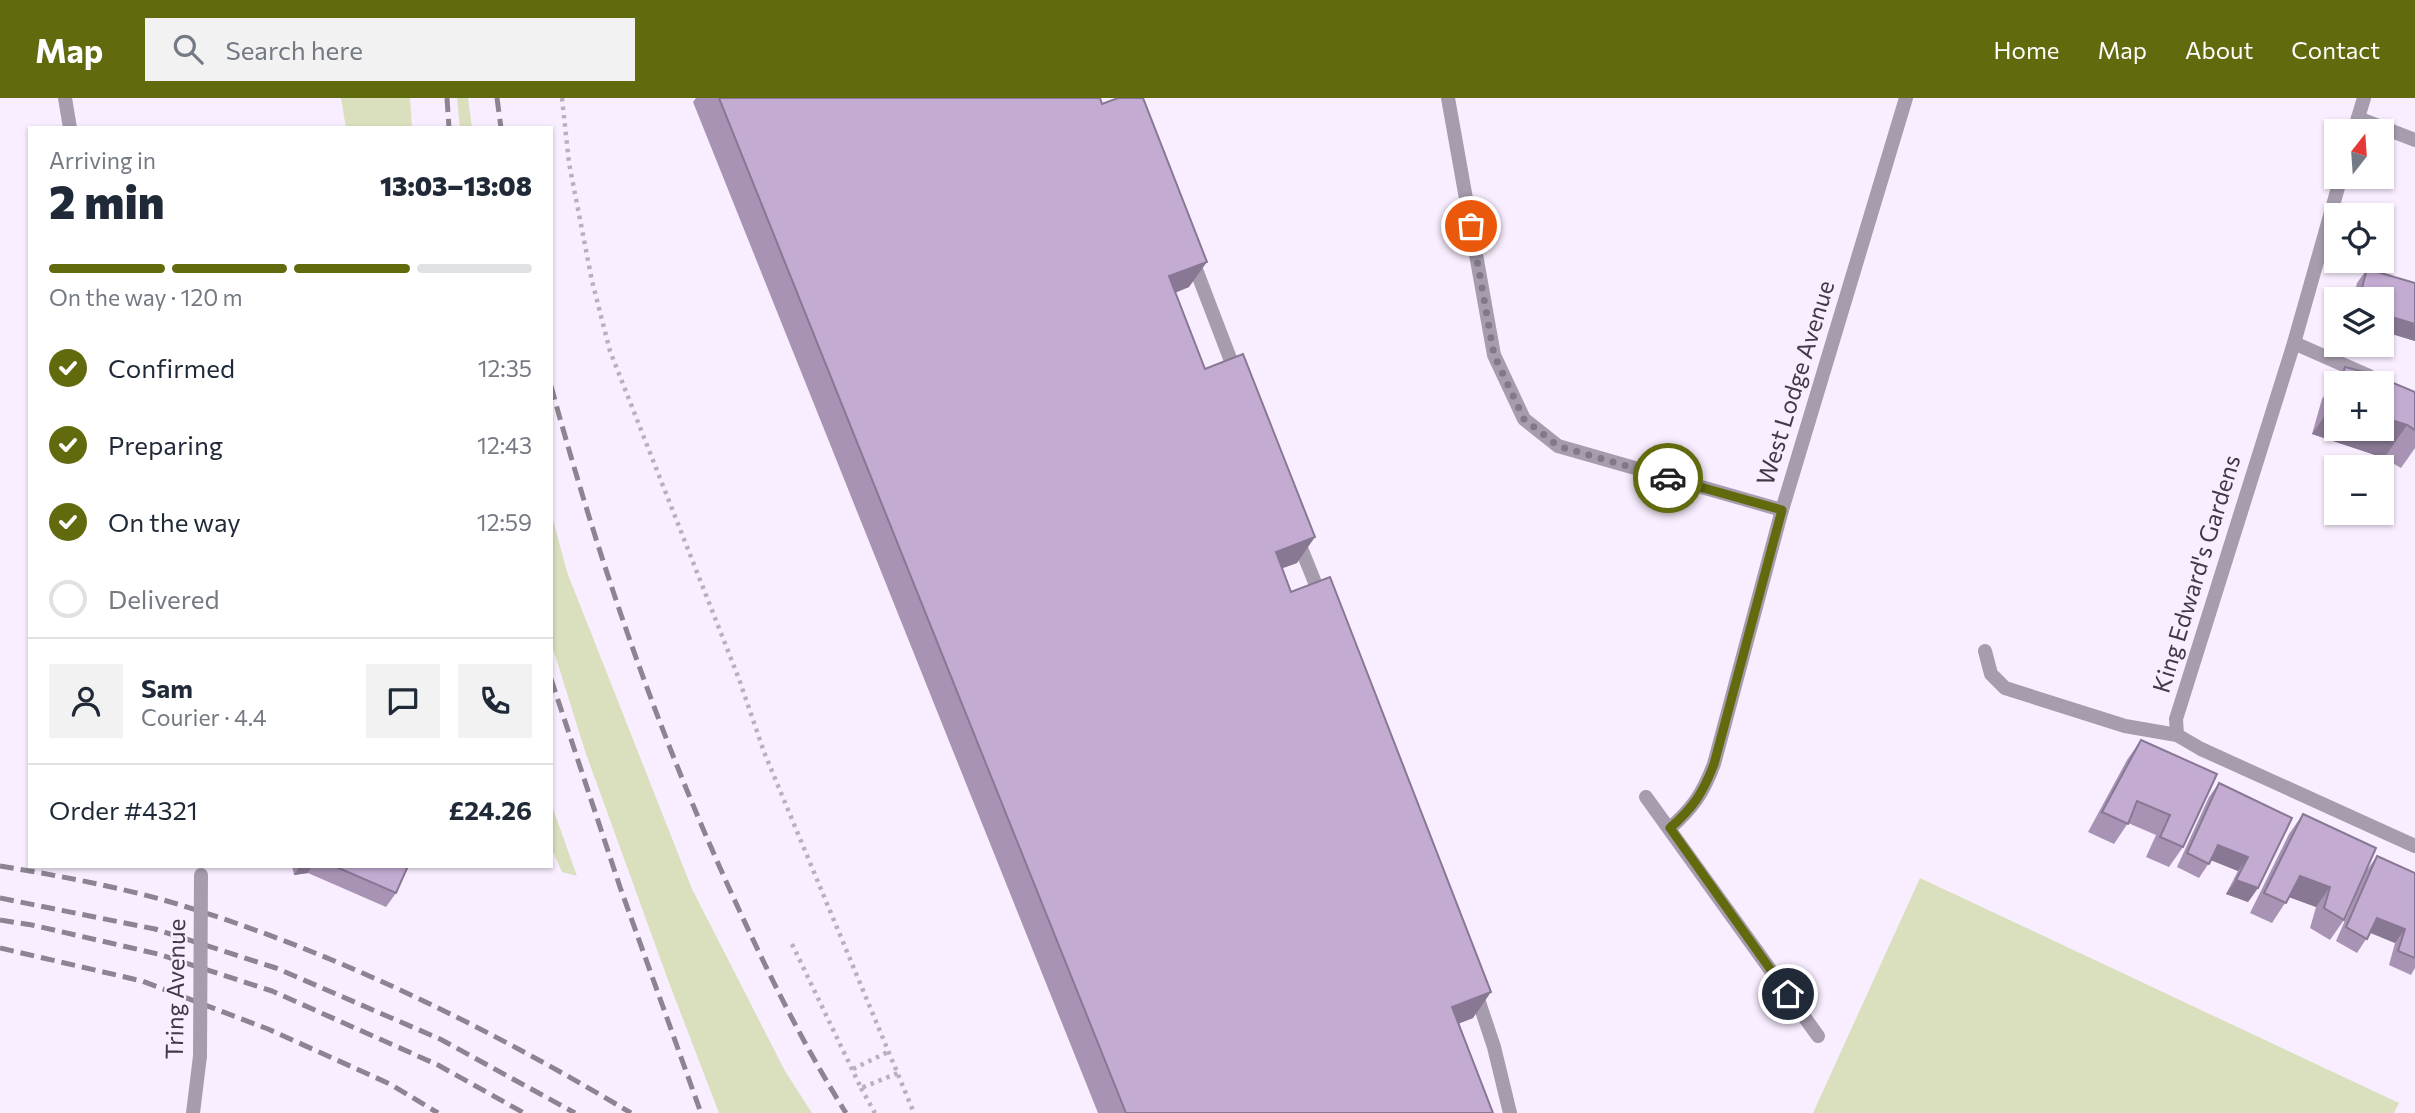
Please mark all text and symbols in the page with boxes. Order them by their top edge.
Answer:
search box [145,18,635,81]
text: Map [35,29,103,70]
icon: search [169,30,207,68]
text: Search here [225,34,363,65]
text: Home [1994,35,2060,64]
text: Map [2098,35,2147,64]
text: About [2185,35,2253,64]
text: Contact [2291,35,2380,64]
north arrow [2324,119,2394,189]
map controls [2324,119,2394,525]
text: Arriving in [49,146,156,174]
text: 13:03–13:08 [380,170,532,201]
text: 2 min [49,172,165,228]
pin [1441,196,1501,256]
button: locate [2324,203,2394,273]
icon: bag [1452,207,1490,245]
street label: West Lodge Avenue [1750,277,1840,489]
text: On the way · 120 m [49,283,243,311]
button: layers [2324,287,2394,357]
icon: check [49,349,87,387]
text: Confirmed [108,352,235,383]
text: 12:35 [478,354,532,382]
button: + [2324,371,2394,441]
icon: check [49,426,87,464]
text: Preparing [108,429,223,460]
text: 12:43 [477,431,532,459]
courier [1633,443,1703,513]
street label: King Edward's Gardens [2146,451,2246,696]
button: − [2324,455,2394,525]
icon: car [1649,459,1687,497]
icon: check [49,503,87,541]
text: On the way [108,506,241,537]
text: 12:59 [477,508,532,536]
text: Delivered [108,583,219,614]
button: person [49,664,123,738]
button: chat [366,664,440,738]
button: phone [458,664,532,738]
text: Sam [141,672,193,703]
text: Courier · 4.4 [141,703,267,731]
text: Order #4321 [49,794,198,825]
text: £24.26 [448,794,532,825]
street label: Tring Avenue [159,918,190,1059]
pin [1758,964,1818,1024]
icon: home [1769,975,1807,1013]

